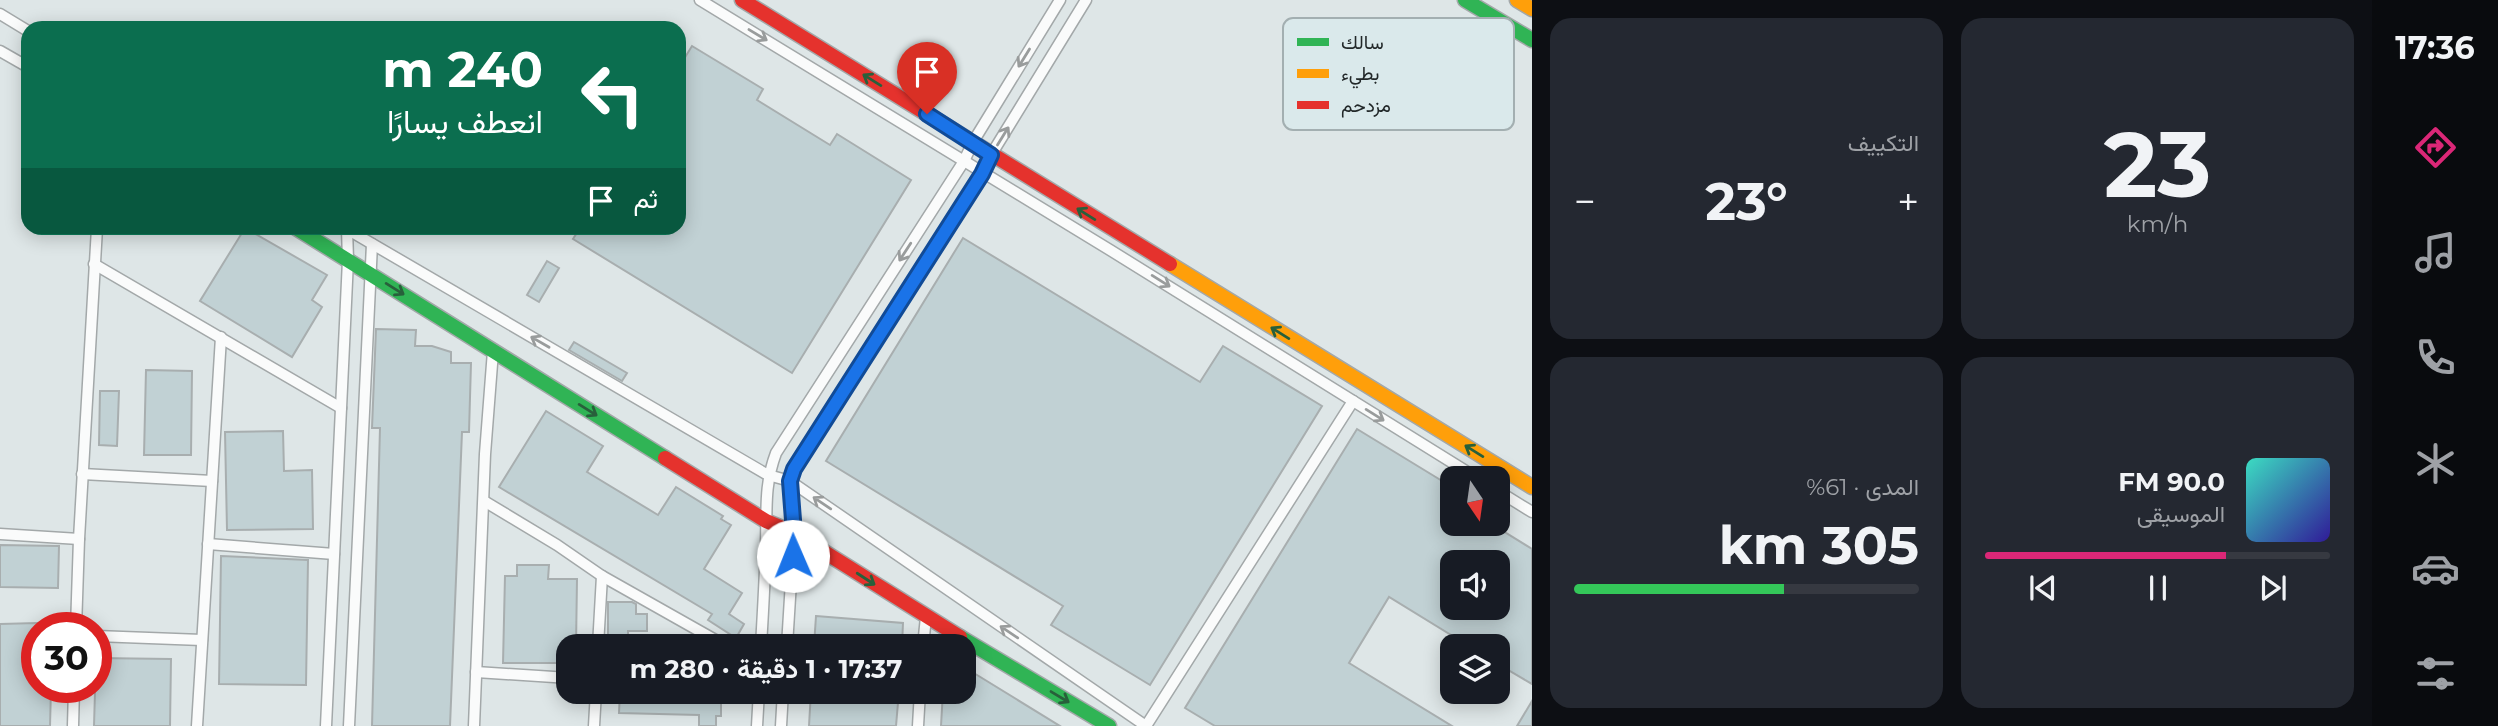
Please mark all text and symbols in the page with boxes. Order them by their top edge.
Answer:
legend [1283,18,1514,130]
text: 17:36 [2395,28,2475,67]
one-way arrow [747,29,767,43]
text: سالك [1341,31,1384,54]
text: 240 m [382,40,543,99]
pin [897,42,957,114]
one-way arrow [1017,48,1031,68]
icon: left [567,49,658,140]
icon: arrive [908,53,946,91]
text: بطيء [1341,62,1379,89]
one-way arrow [863,73,883,87]
text: مزدحم [1341,94,1391,118]
text: انعطف يسارًا [387,102,543,141]
text: 23 [2104,109,2211,220]
icon: directions [2411,123,2460,172]
one-way arrow [996,126,1010,146]
text: التكييف [1848,129,1919,157]
text: 23° [1705,170,1788,233]
text: − [1574,178,1596,225]
text: + [1897,178,1919,225]
icon: arrive [582,182,620,220]
text: ثم [634,183,658,215]
one-way arrow [1076,206,1096,220]
text: km/h [2127,210,2188,238]
icon: music [2411,228,2460,277]
one-way arrow [898,242,913,261]
one-way arrow [1151,275,1171,289]
one-way arrow [385,283,405,297]
one-way arrow [1270,325,1290,339]
icon: phone [2411,333,2460,382]
one-way arrow [530,335,550,349]
one-way arrow [578,403,598,417]
one-way arrow [1365,407,1384,422]
icon: climate [2411,439,2460,488]
one-way arrow [1464,444,1484,458]
north arrow [1440,466,1510,536]
map controls [1440,466,1510,704]
text: 90.0 FM [2118,466,2225,498]
text: المدى · 61% [1806,473,1919,501]
one-way arrow [813,496,832,510]
text: الموسيقى [2137,500,2225,528]
text: 305 km [1719,514,1919,577]
position arrow [756,519,830,593]
icon: car [2411,544,2460,593]
button: sound [1440,550,1510,620]
icon: previous [2024,569,2062,607]
icon: pause [2139,569,2177,607]
icon: next [2254,569,2292,607]
one-way arrow [856,572,875,586]
speed limit sign: 30 [21,612,112,703]
one-way arrow [1000,625,1019,639]
button: layers [1440,634,1510,704]
icon: filters [2411,649,2460,698]
text: 17:37 · 1 دقيقة · 280 m [630,653,902,685]
one-way arrow [1050,690,1070,704]

